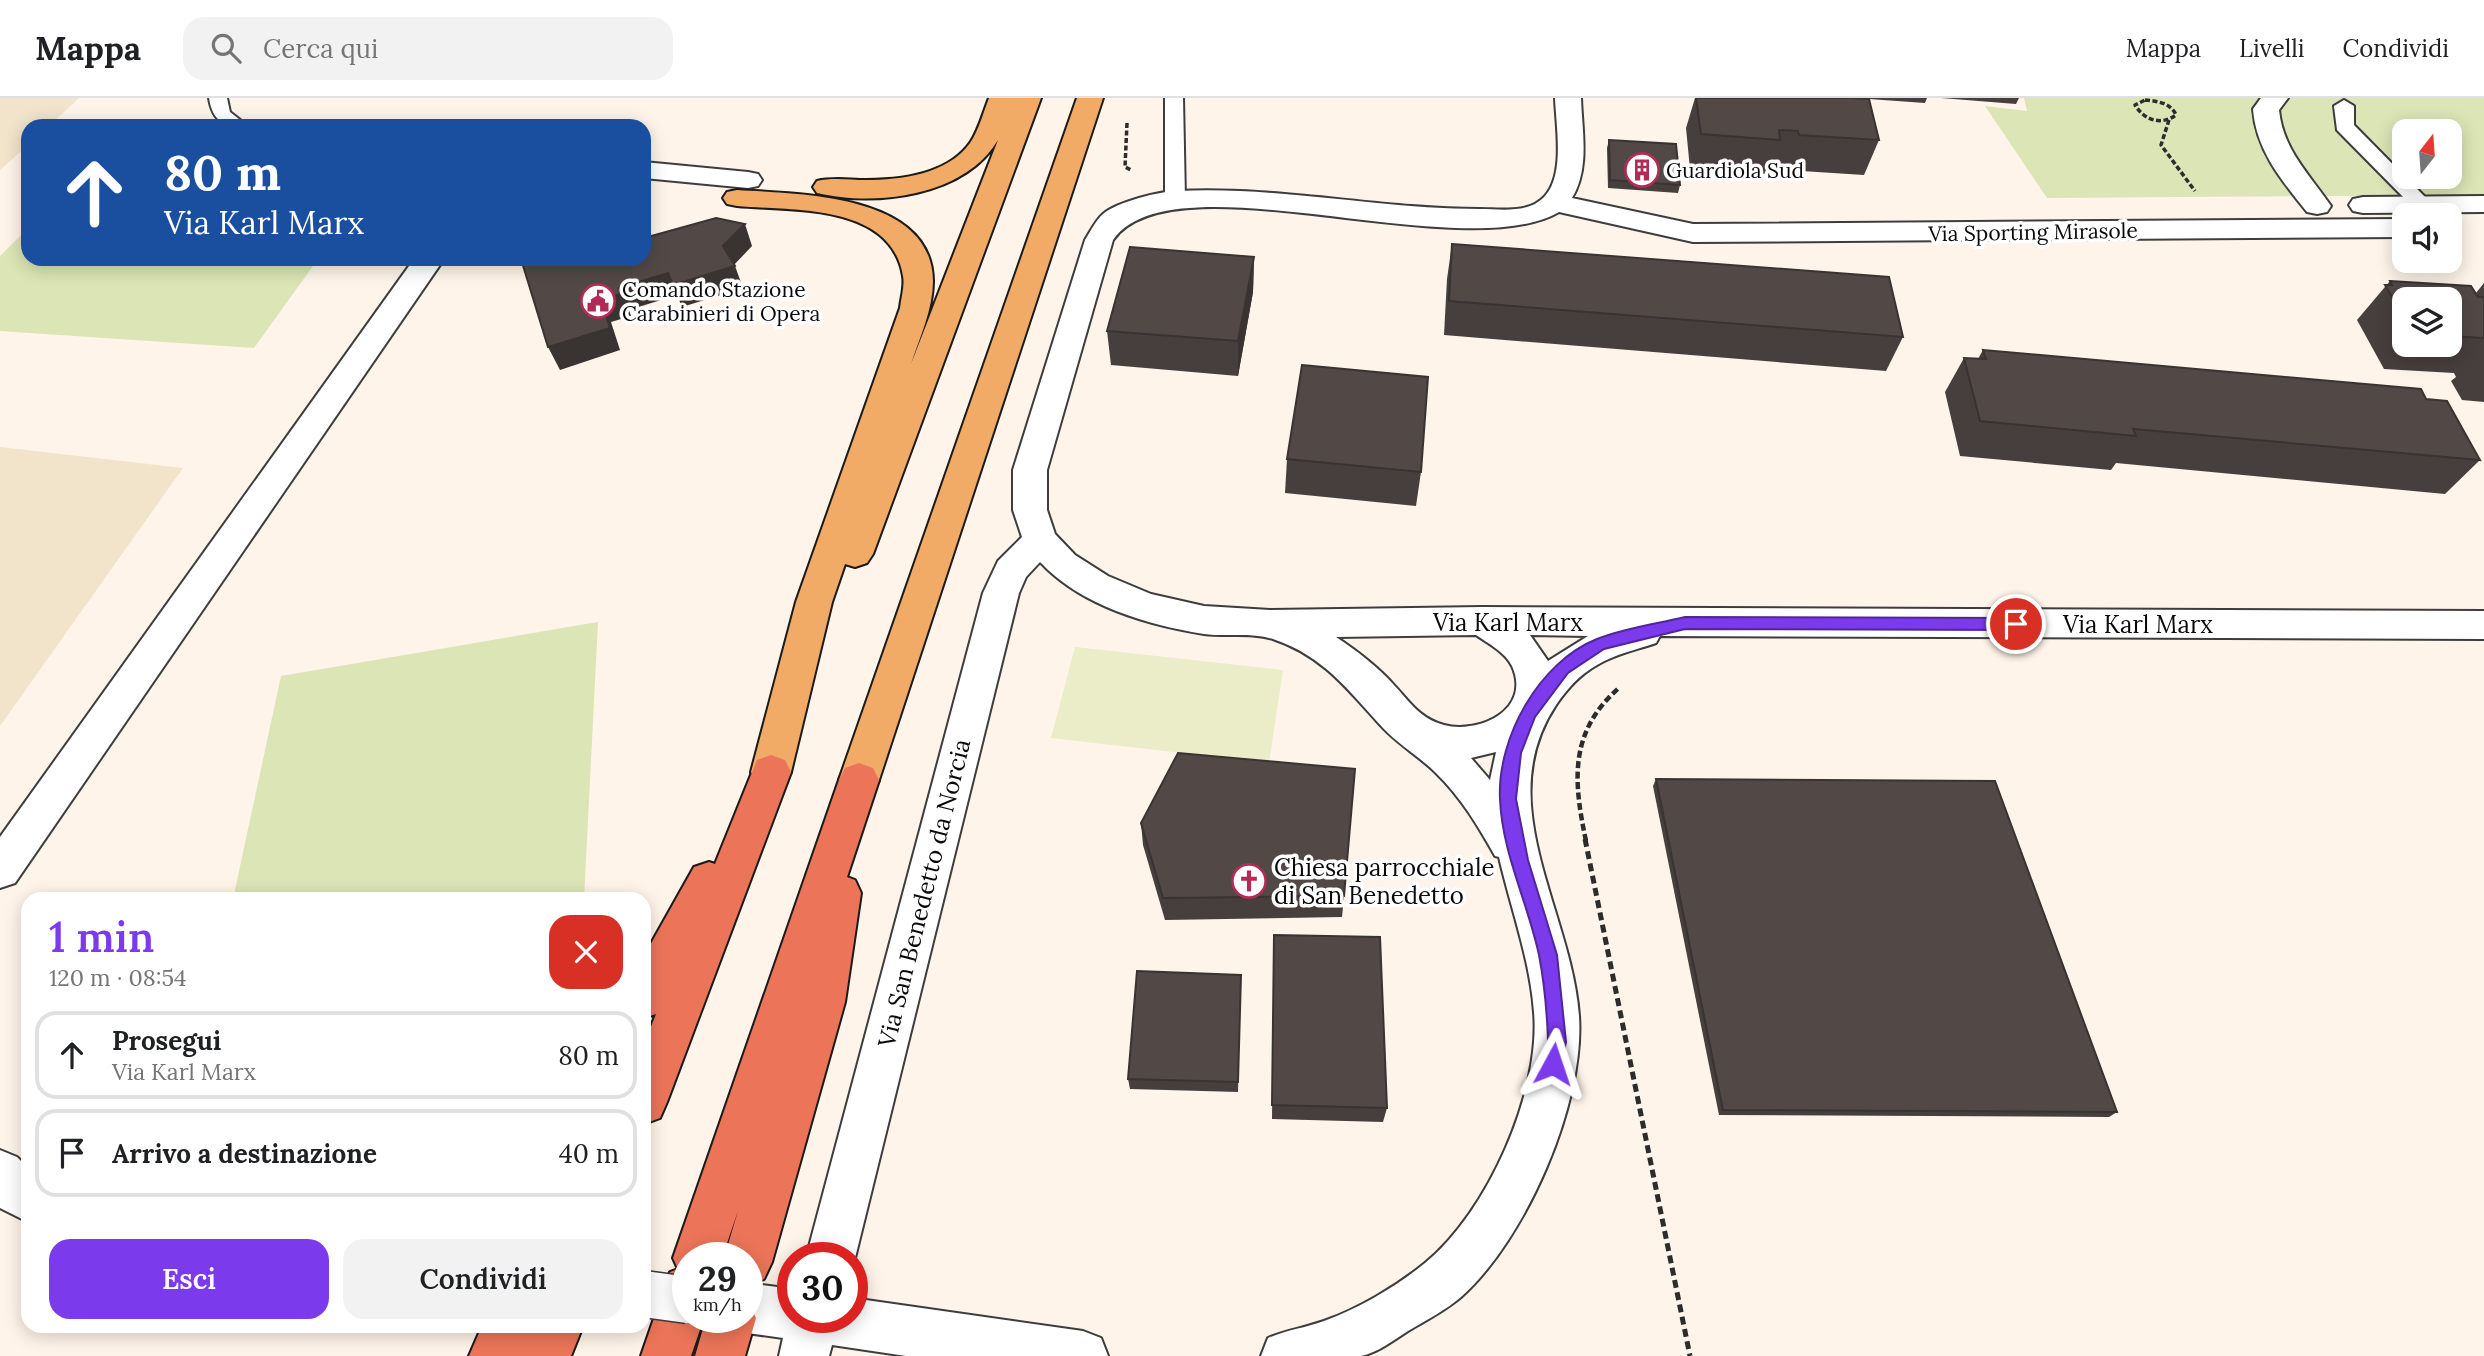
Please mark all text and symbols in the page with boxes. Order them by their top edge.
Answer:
search box [183,17,673,80]
text: Mappa [35,27,141,69]
icon: search [207,29,245,67]
text: Cerca qui [263,32,378,65]
text: Mappa [2126,33,2201,64]
text: Livelli [2239,33,2305,64]
text: Condividi [2343,33,2449,64]
north arrow [2392,119,2462,189]
map controls [2392,119,2462,357]
text: 80 m [164,141,281,203]
icon: ahead [49,147,140,238]
building icon: Guardiola Sud [1623,151,1661,189]
place label: Guardiola Sud [1666,157,1804,184]
text: Via Karl Marx [164,202,364,243]
button: sound [2392,203,2462,273]
street label: Via Sporting Mirasole [1927,217,2138,247]
place label: Comando Stazione Carabinieri di Opera [622,276,820,327]
public building icon: Comando Stazione Carabinieri di Opera [579,282,617,320]
button: layers [2392,287,2462,357]
pin [1986,594,2046,654]
icon: arrive [1997,605,2035,643]
street label: Via Karl Marx [1432,607,1583,638]
street label: Via Karl Marx [2062,609,2213,640]
street label: Via San Benedetto da Norcia [870,736,977,1051]
place label: Chiesa parrocchiale di San Benedetto [1274,852,1495,911]
church icon: Chiesa parrocchiale di San Benedetto [1230,862,1268,900]
text: 1 min [49,910,154,964]
button: close [549,915,623,989]
text: 120 m · 08:54 [49,963,186,992]
text: Prosegui [112,1024,221,1057]
position arrow [1516,1027,1590,1101]
icon: ahead [53,1036,91,1074]
text: 80 m [558,1039,619,1072]
text: Via Karl Marx [112,1057,256,1086]
icon: arrive [53,1134,91,1172]
text: Arrivo a destinazione [112,1137,377,1170]
text: 40 m [559,1137,619,1170]
button: Esci [49,1239,329,1319]
button: Condividi [343,1239,623,1319]
speed limit sign: 30 [777,1242,868,1333]
text: 29 [698,1256,737,1301]
text: km/h [693,1293,742,1316]

